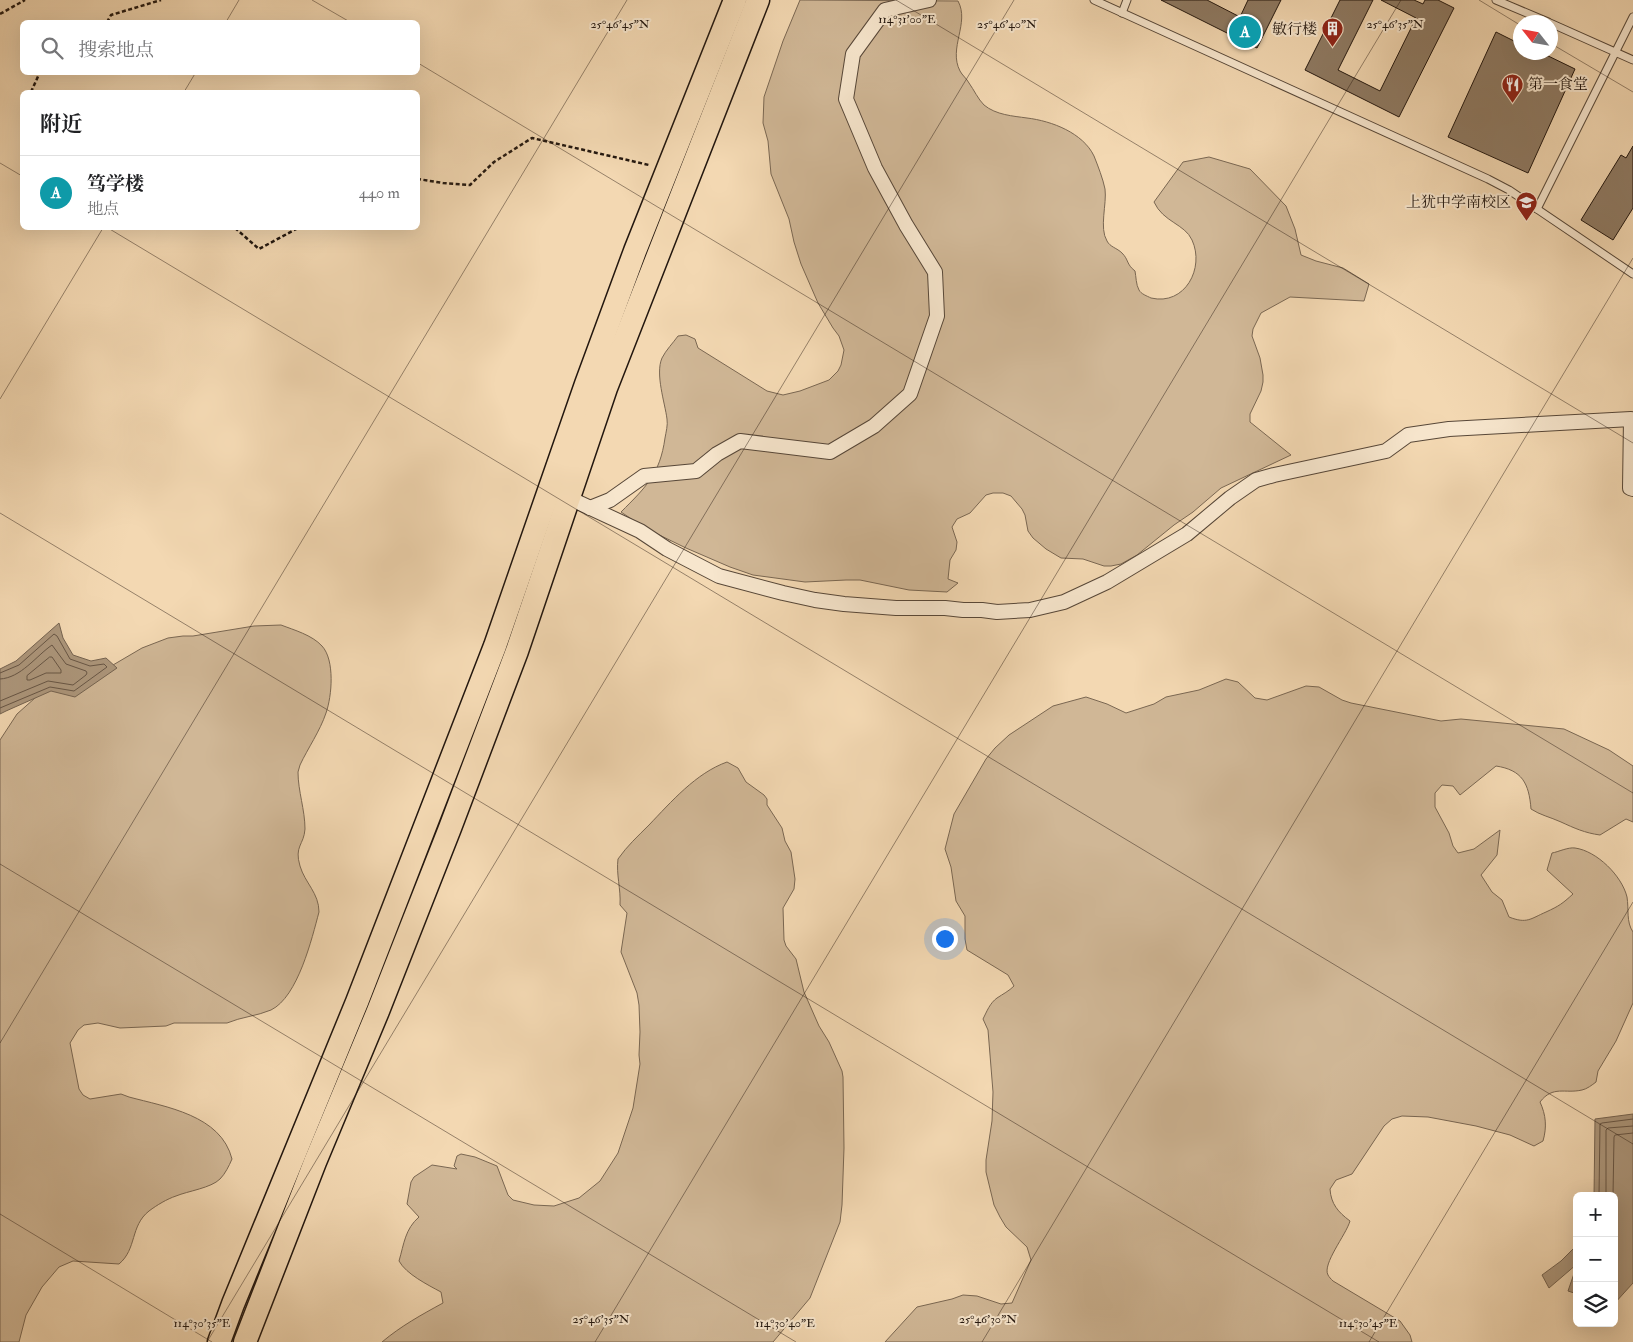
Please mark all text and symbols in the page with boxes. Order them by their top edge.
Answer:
text: 114°31'00"E [878,12,936,27]
pin: A [1229,13,1261,51]
north arrow [1513,15,1558,60]
text: 25°46'45"N [591,17,650,32]
text: 25°46'40"N [977,17,1037,32]
building icon: 敏行楼 [1321,17,1345,48]
text: 25°46'35"N [1366,17,1424,32]
search box [20,20,420,75]
place label: 敏行楼 [1272,20,1317,39]
icon: search [38,34,66,62]
text: 搜索地点 [78,38,154,62]
restaurant icon: 第一食堂 [1500,72,1524,103]
place label: 第一食堂 [1528,75,1588,94]
text: 附近 [40,111,82,138]
text: 笃学楼 [87,172,144,196]
text: A [51,183,61,203]
text: 440 m [359,183,400,203]
school or university icon: 上犹中学南校区 [1515,190,1539,221]
place label: 上犹中学南校区 [1406,193,1511,212]
text: 地点 [87,199,119,219]
your location [932,926,958,952]
map controls [1573,1192,1618,1327]
button: + [1573,1192,1618,1237]
button: − [1573,1237,1618,1282]
button: layers [1573,1282,1618,1327]
text: 25°46'35"N [572,1312,630,1327]
text: 25°46'30"N [959,1312,1017,1327]
text: 114°30'35"E [174,1316,231,1331]
text: 114°30'40"E [755,1316,815,1331]
text: 114°30'45"E [1339,1316,1398,1331]

